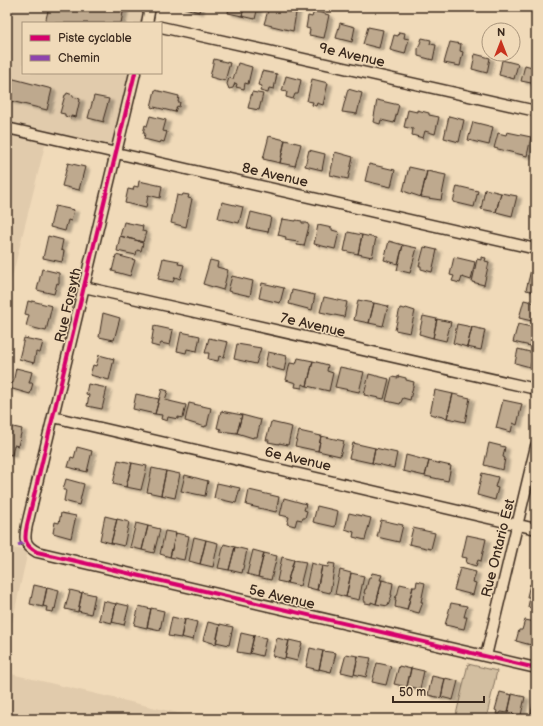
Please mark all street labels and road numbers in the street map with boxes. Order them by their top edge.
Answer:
street label: 9e Avenue [317,39,387,71]
street label: 8e Avenue [240,159,310,191]
street label: Rue Forsyth [51,266,85,344]
street label: 7e Avenue [279,309,347,341]
street label: 6e Avenue [263,443,333,475]
street label: Rue Ontario Est [478,496,519,599]
street label: 5e Avenue [247,581,317,613]

